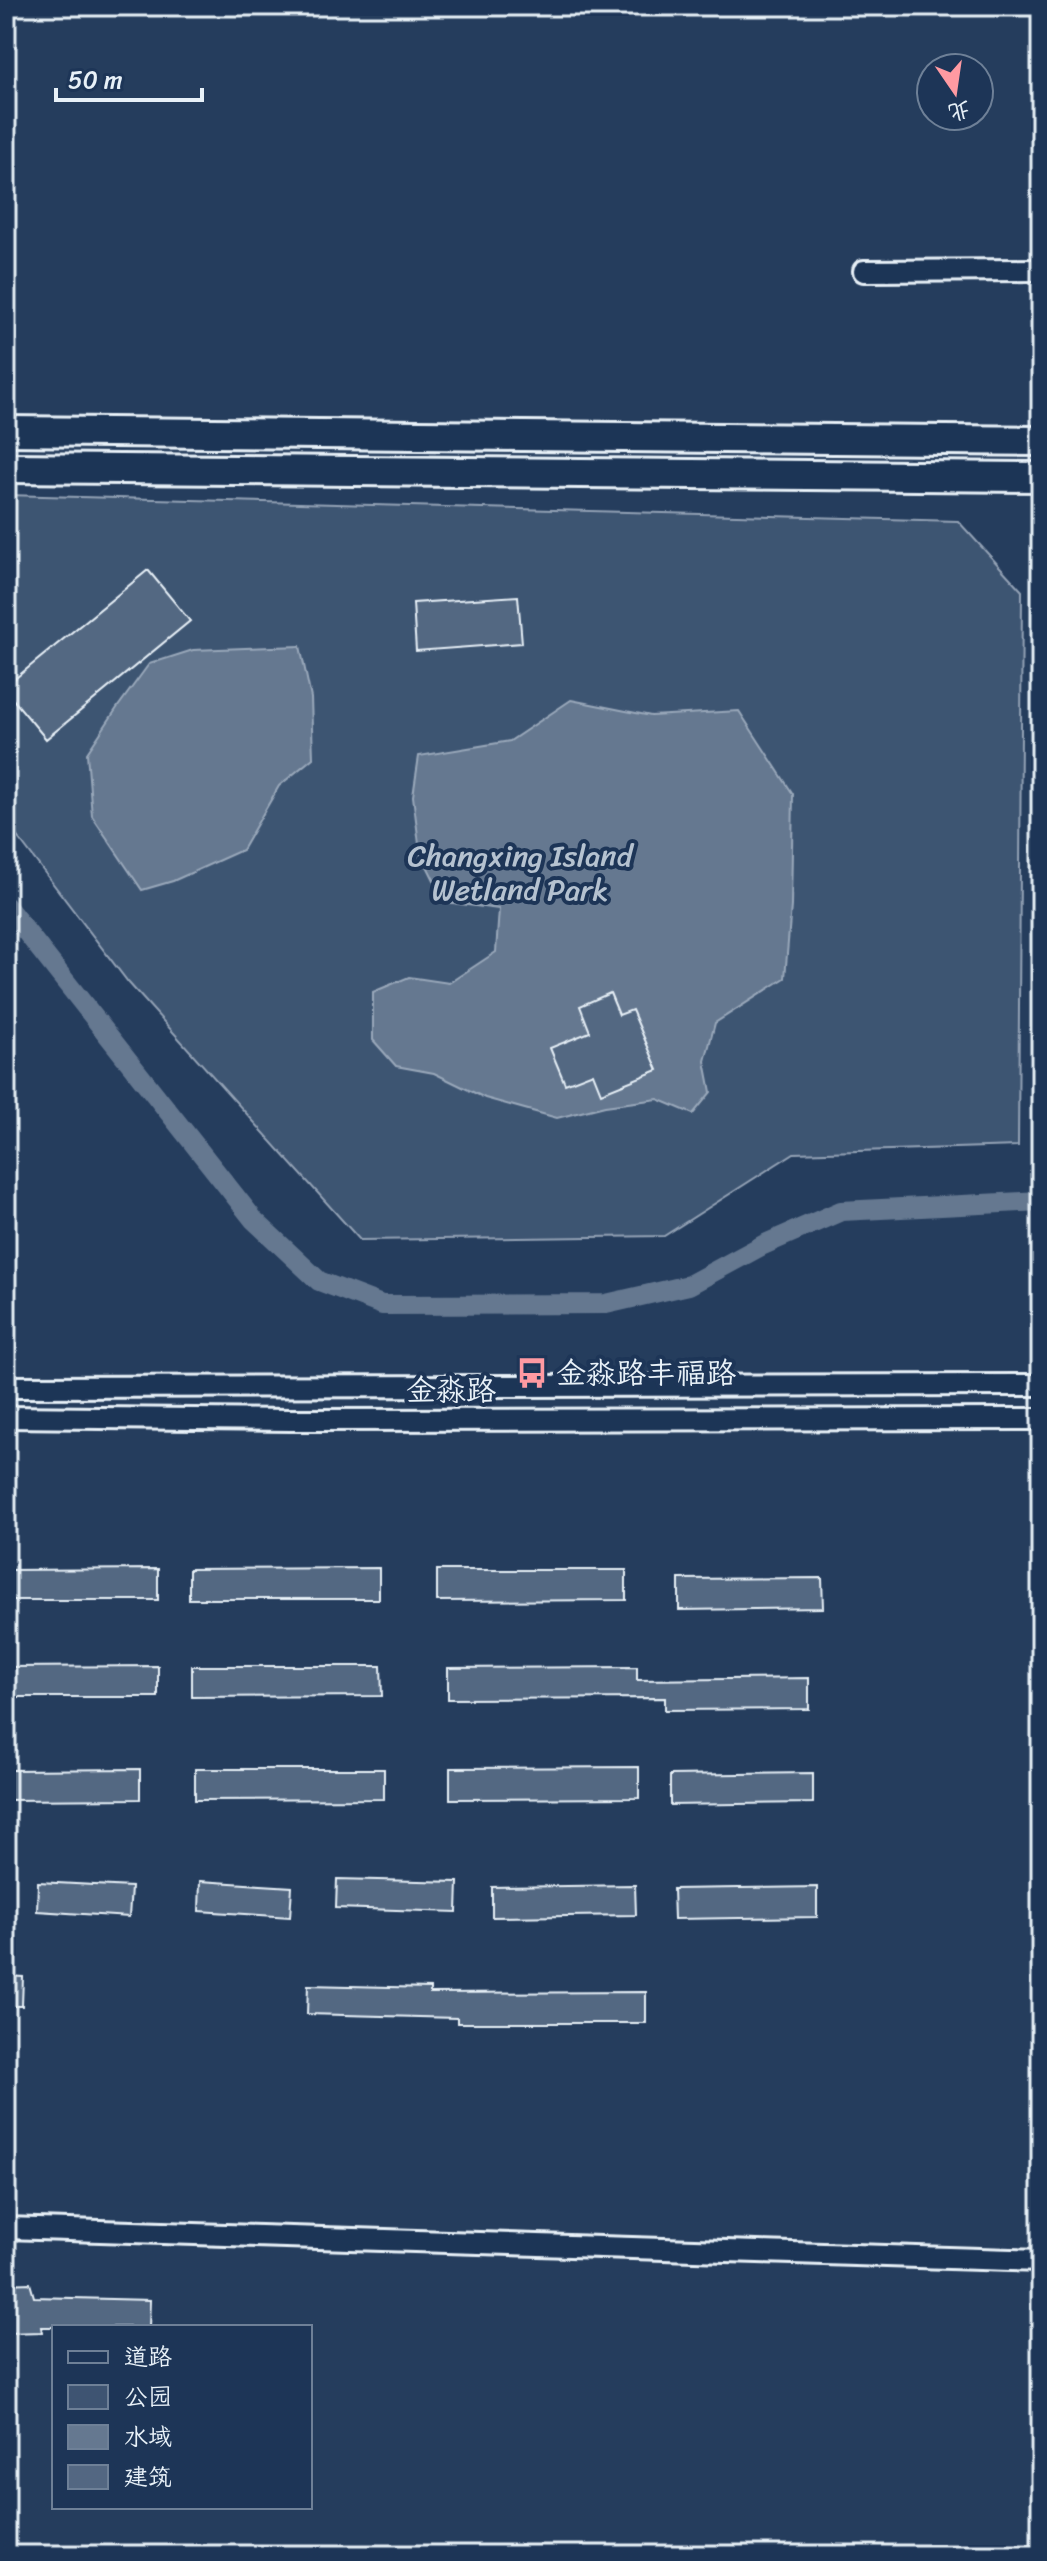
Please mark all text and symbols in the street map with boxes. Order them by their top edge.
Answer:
scale bar [56,52,202,102]
north arrow [915,52,995,132]
text: 50 m [68,59,123,101]
text: 北 [944,90,974,132]
park label: Changxing Island Wetland Park [408,829,635,917]
place label: 金淼路丰福路 [556,1346,736,1400]
bus stop icon: 金淼路丰福路 [515,1356,549,1390]
street label: 金淼路 [406,1363,496,1417]
legend [52,2325,312,2509]
text: 道路 [124,2336,172,2378]
text: 公园 [124,2376,172,2418]
text: 水域 [124,2416,172,2458]
text: 建筑 [124,2456,172,2498]

